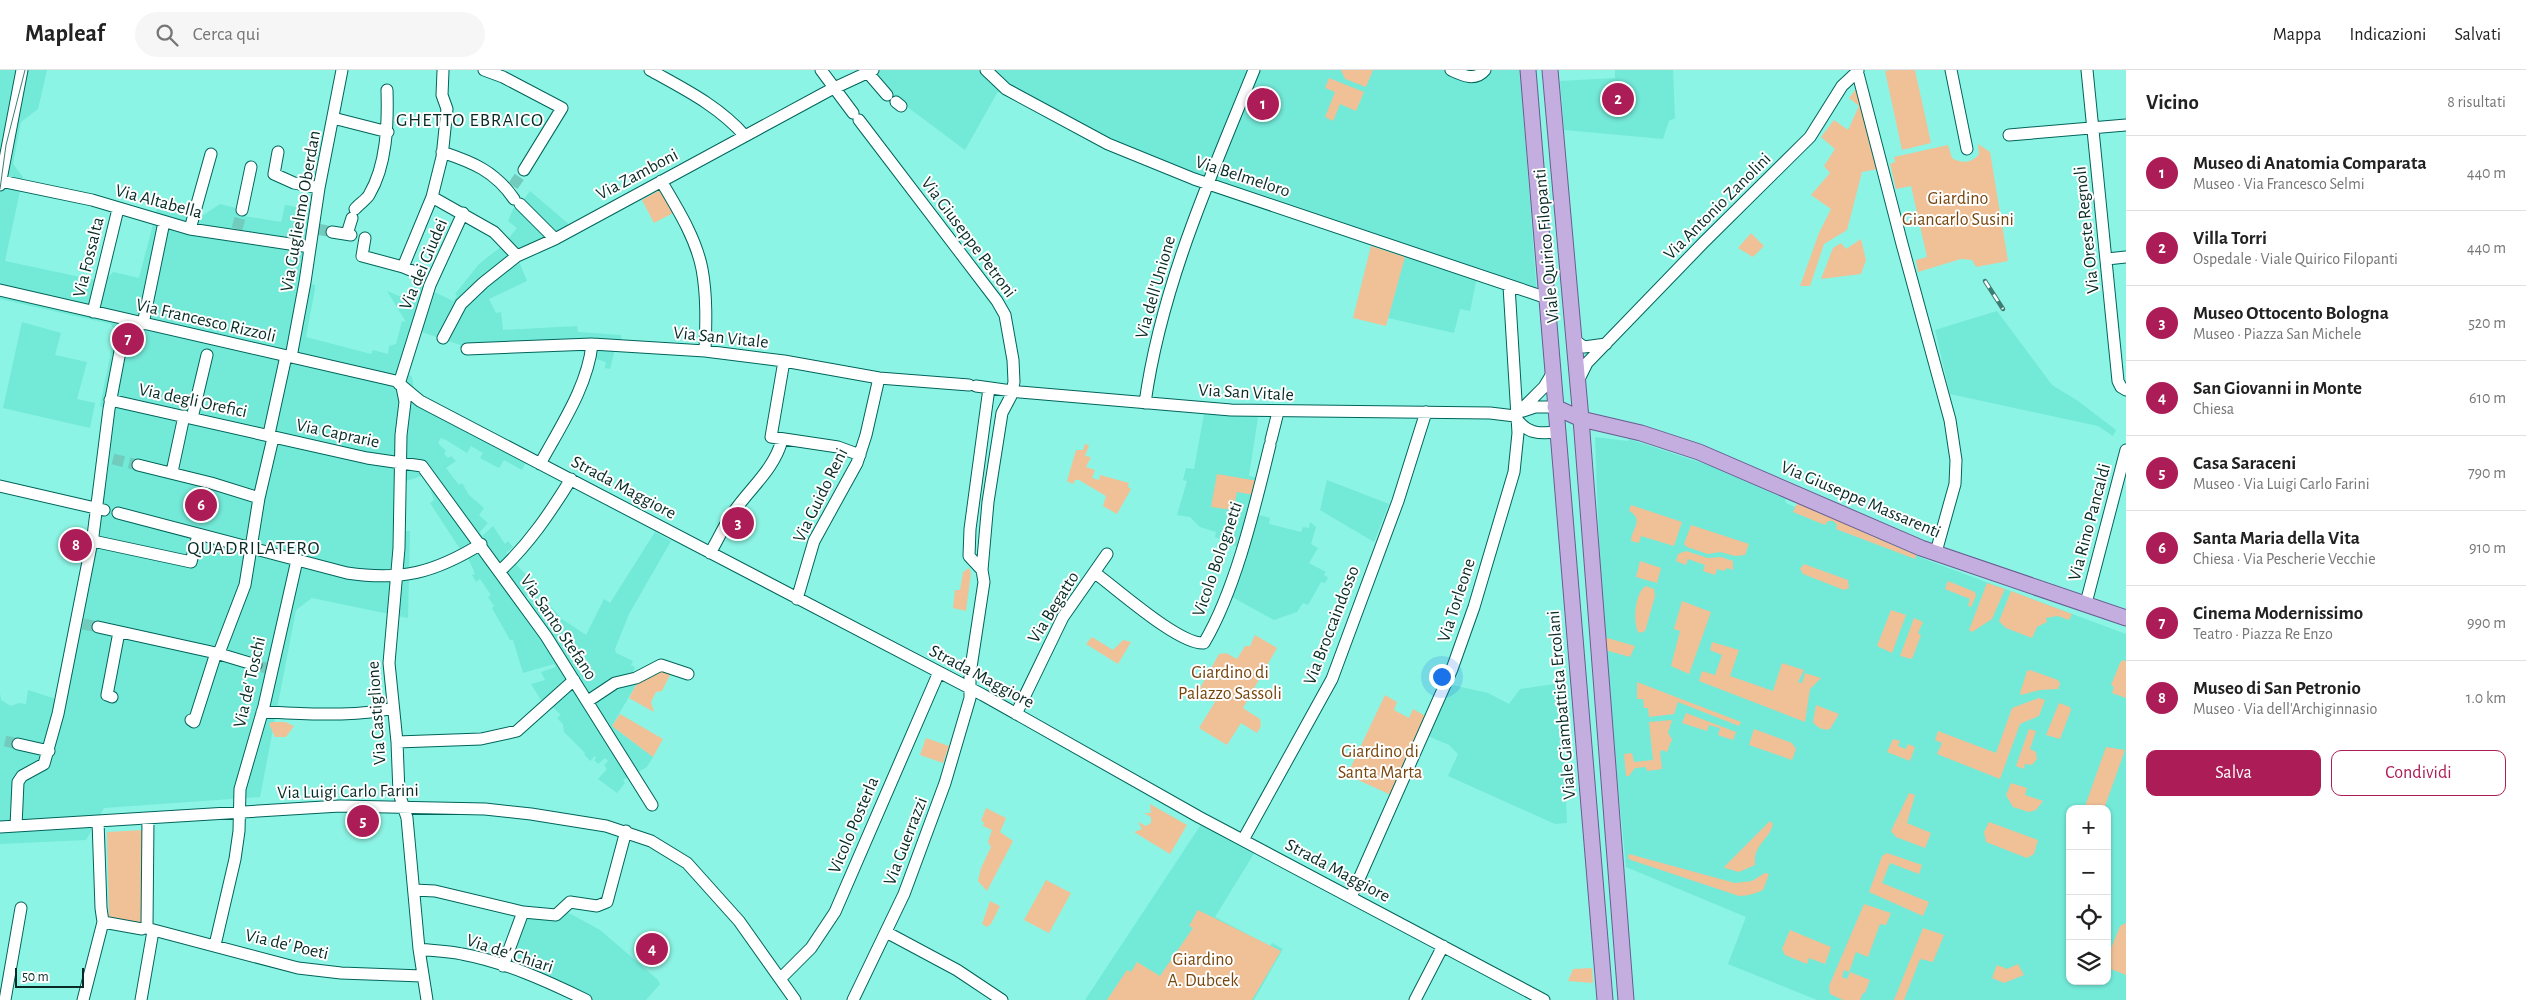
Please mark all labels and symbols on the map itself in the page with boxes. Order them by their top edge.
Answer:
pin: 2 [1602,80,1634,118]
pin: 1 [1247,85,1279,123]
district label: GHETTO EBRAICO [396,111,544,130]
street label: Via Guglielmo Oberdan [278,129,324,293]
street label: Via Zamboni [594,146,681,204]
street label: Via Antonio Zanolini [1661,150,1775,264]
street label: Via Belmeloro [1193,153,1292,201]
street label: Via Oreste Regnoli [2071,165,2103,294]
street label: Viale Quirico Filopanti [1531,168,1563,324]
street label: Via Giuseppe Petroni [917,174,1019,301]
street label: Via Altabella [113,182,204,222]
park label: Giardino Giancarlo Susini [1902,190,2014,229]
street label: Via Fossalta [70,215,108,299]
street label: Via dei Giudei [397,216,451,313]
street label: Via dell'Unione [1133,234,1179,341]
street label: Via Francesco Rizzoli [134,296,278,346]
pin: 7 [112,320,144,358]
street label: Via San Vitale [672,324,769,352]
street label: Via degli Orefici [137,381,249,421]
street label: Via San Vitale [1198,382,1294,404]
street label: Via Caprarie [294,416,381,452]
street label: Via Guido Reni [790,446,851,545]
street label: Strada Maggiore [568,453,679,523]
street label: Via Giuseppe Massarenti [1778,458,1943,542]
street label: Via Rino Pancaldi [2066,462,2114,583]
pin: 6 [185,486,217,524]
street label: Vicolo Bolognetti [1190,500,1246,619]
pin: 3 [722,504,754,542]
pin: 8 [60,526,92,564]
district label: QUADRILATERO [187,539,321,558]
street label: Via Torleone [1435,556,1479,644]
street label: Via Broccaindosso [1301,563,1363,687]
street label: Via Begatto [1025,569,1083,646]
street label: Via Santo Stefano [516,572,600,683]
street label: Viale Giambattista Ercolani [1545,610,1579,800]
street label: Via de' Toschi [231,635,269,729]
street label: Strada Maggiore [926,642,1037,712]
street label: Via Castiglione [364,660,390,765]
park label: Giardino di Palazzo Sassoli [1178,664,1282,703]
your location [1429,664,1455,690]
park label: Giardino di Santa Marta [1338,743,1422,782]
street label: Vicolo Posterla [826,774,882,876]
street label: Via Luigi Carlo Farini [277,782,419,802]
street label: Via Guerrazzi [881,795,931,888]
pin: 5 [347,802,379,840]
street label: Strada Maggiore [1282,836,1393,906]
street label: Via de' Poeti [243,927,330,963]
pin: 4 [636,930,668,968]
street label: Via de' Chiari [464,931,555,976]
park label: Giardino A. Dubcek [1168,951,1239,990]
scale bar [15,965,84,988]

